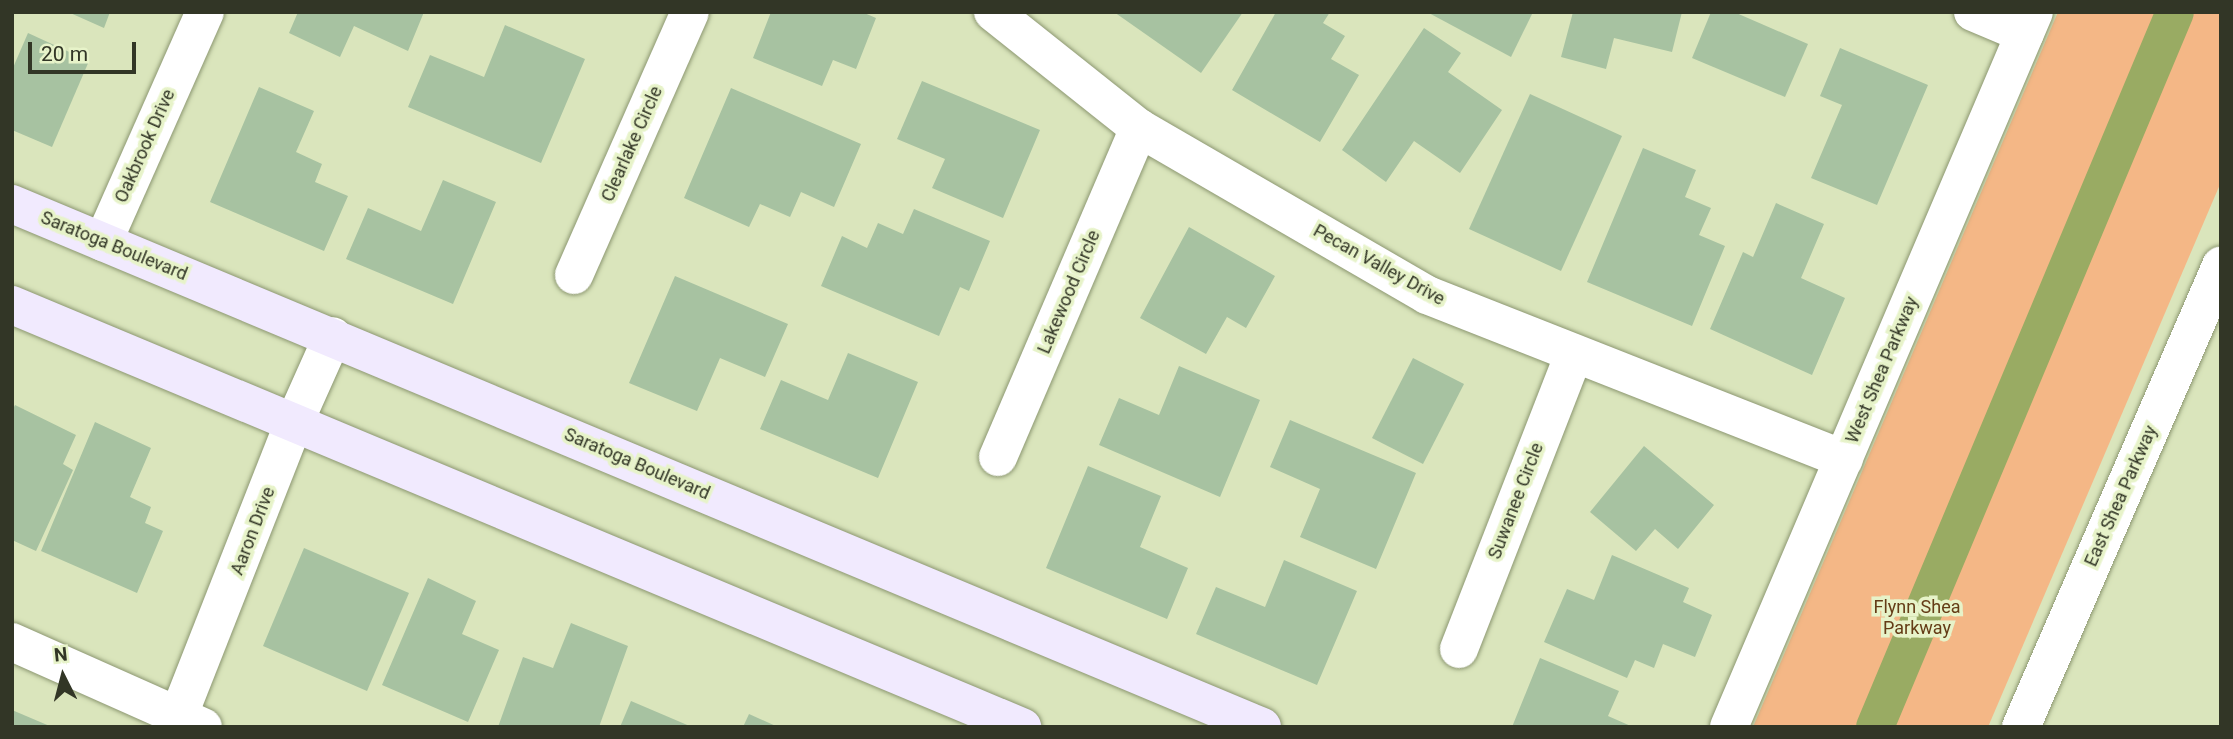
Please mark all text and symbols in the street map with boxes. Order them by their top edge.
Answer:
scale bar [32,28,140,72]
text: 20 m [41,42,88,66]
street label: Clearlake Circle [597,83,667,205]
street label: Oakbrook Drive [110,86,180,206]
street label: Saratoga Boulevard [38,207,190,285]
street label: Pecan Valley Drive [1310,220,1448,310]
street label: Lakewood Circle [1033,227,1105,357]
street label: West Shea Parkway [1841,293,1923,447]
street label: East Shea Parkway [2080,422,2162,570]
street label: Saratoga Boulevard [561,424,713,504]
street label: Suwanee Circle [1484,440,1548,562]
street label: Aaron Drive [226,484,280,578]
park label: Flynn Shea Parkway [1873,597,1961,640]
north arrow [28,641,98,711]
text: N [53,642,69,667]

